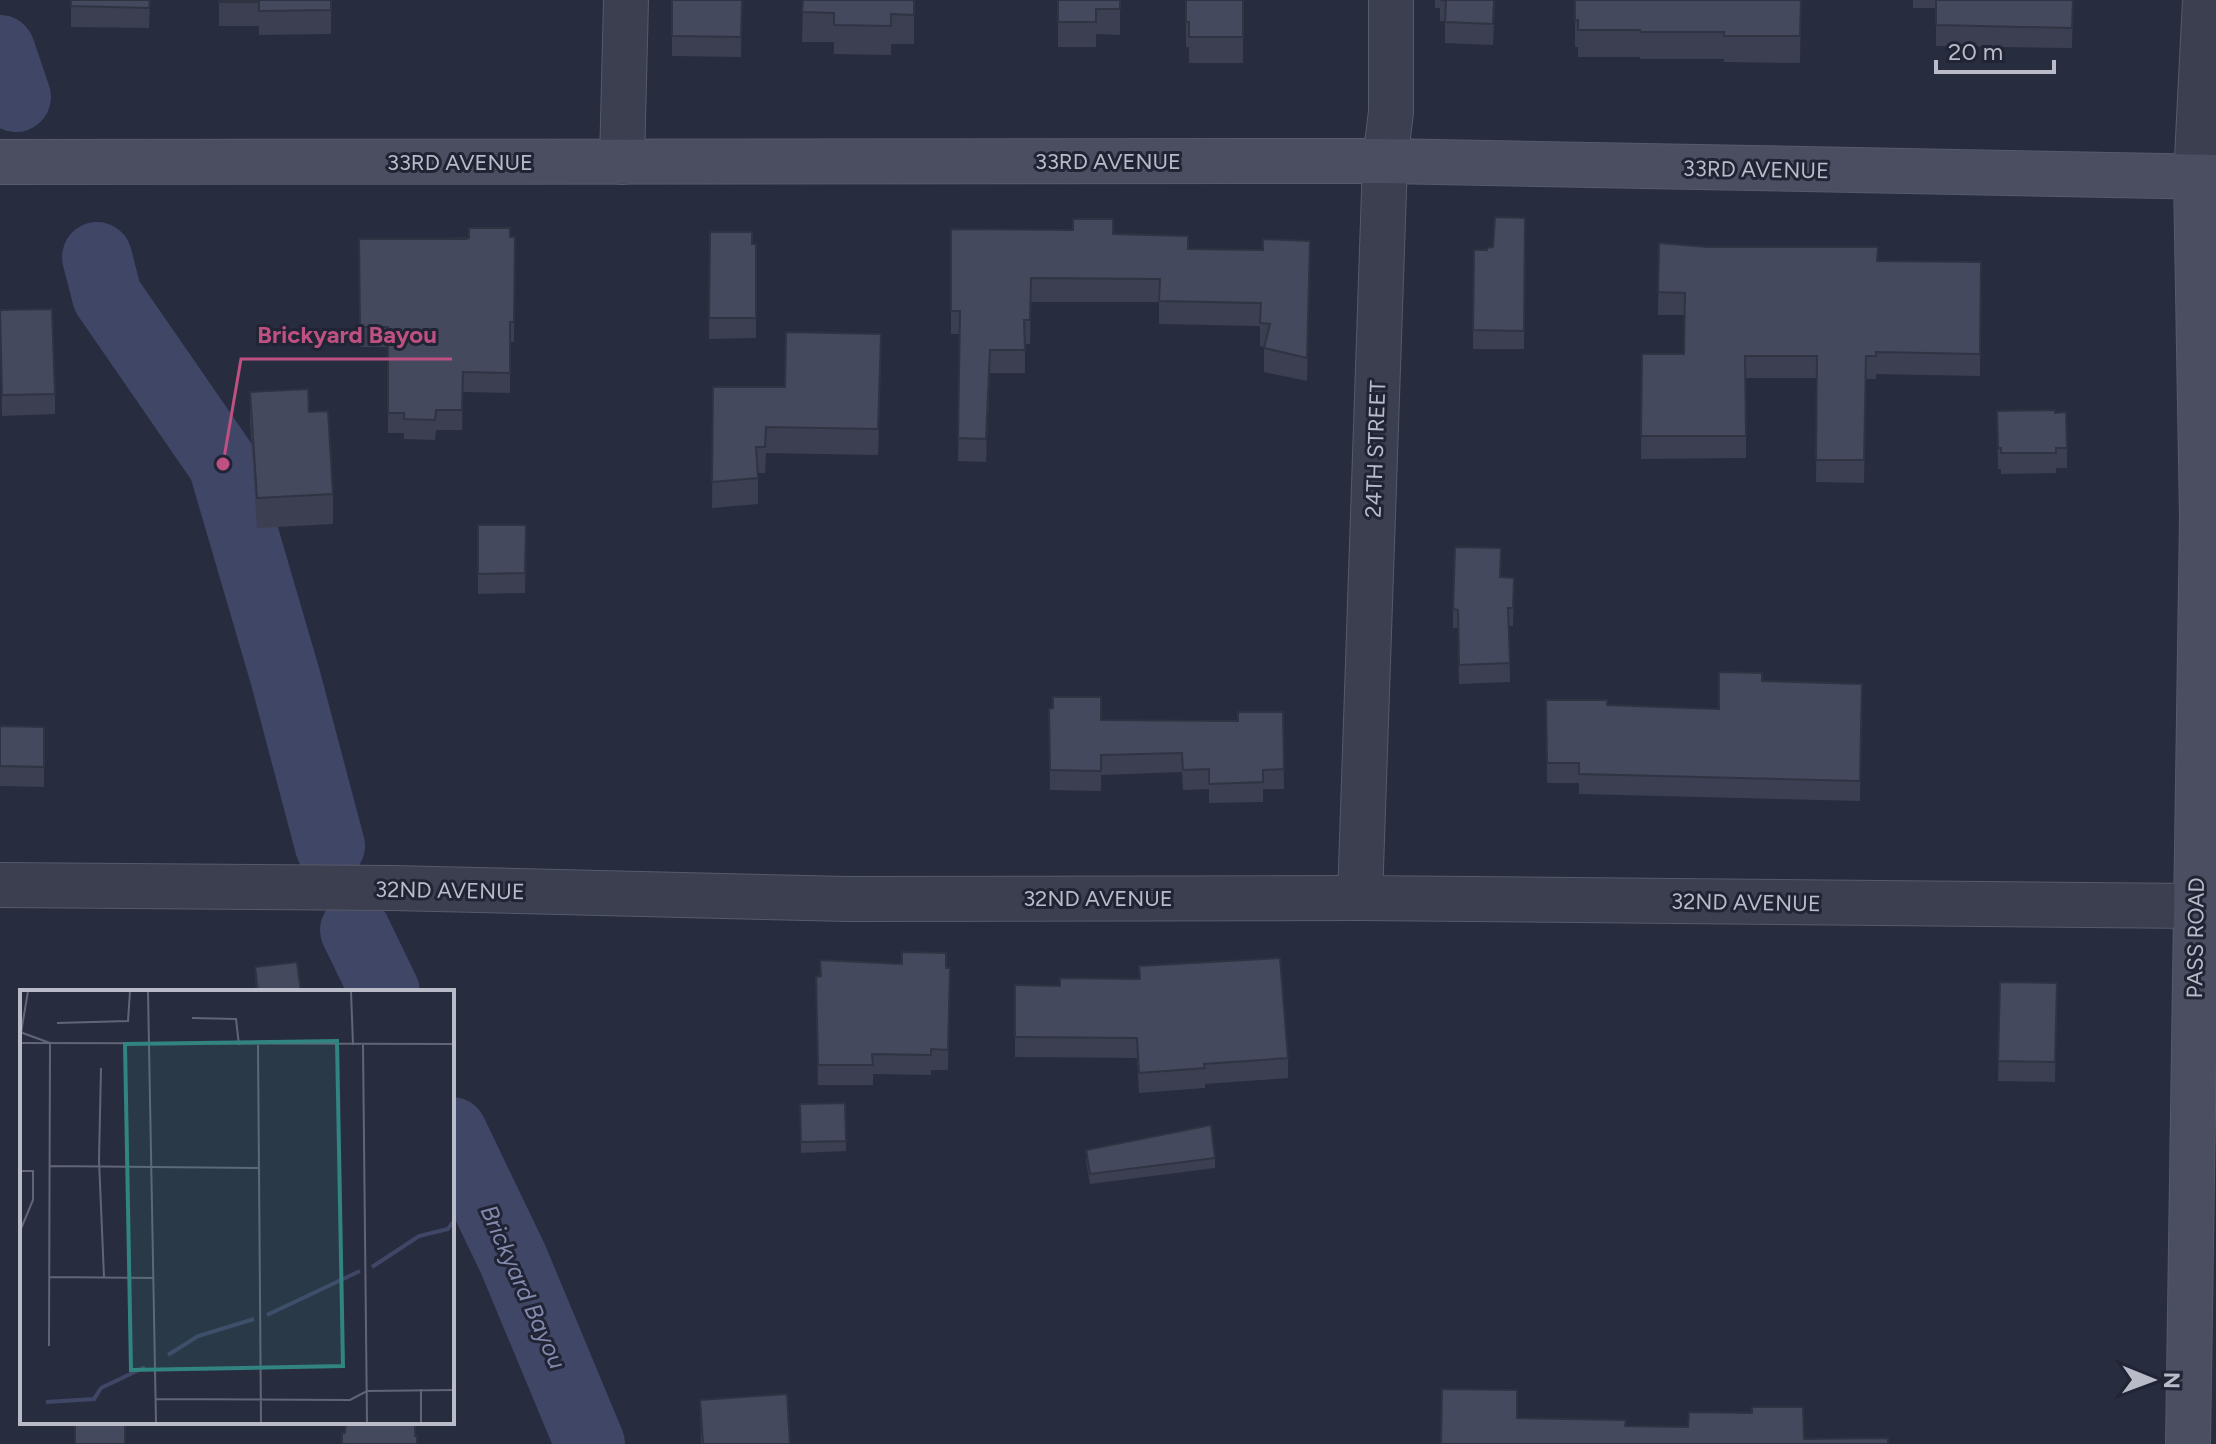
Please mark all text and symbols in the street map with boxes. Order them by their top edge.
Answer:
scale bar [1936,24,2054,74]
text: 20 m [1948,37,2003,66]
street label: 33RD AVENUE [1035,148,1181,175]
street label: 33RD AVENUE [387,149,533,176]
street label: 33RD AVENUE [1683,155,1829,184]
callout: Brickyard Bayou [241,311,452,359]
text: Brickyard Bayou [257,320,437,349]
street label: 24TH STREET [1360,380,1391,518]
street label: 32ND AVENUE [375,876,525,905]
street label: PASS ROAD [2181,877,2210,999]
street label: 32ND AVENUE [1023,885,1173,912]
street label: 32ND AVENUE [1671,888,1821,917]
inset map [20,990,454,1424]
water label: Brickyard Bayou [474,1200,573,1373]
north arrow [2112,1340,2192,1420]
text: N [2158,1372,2185,1389]

